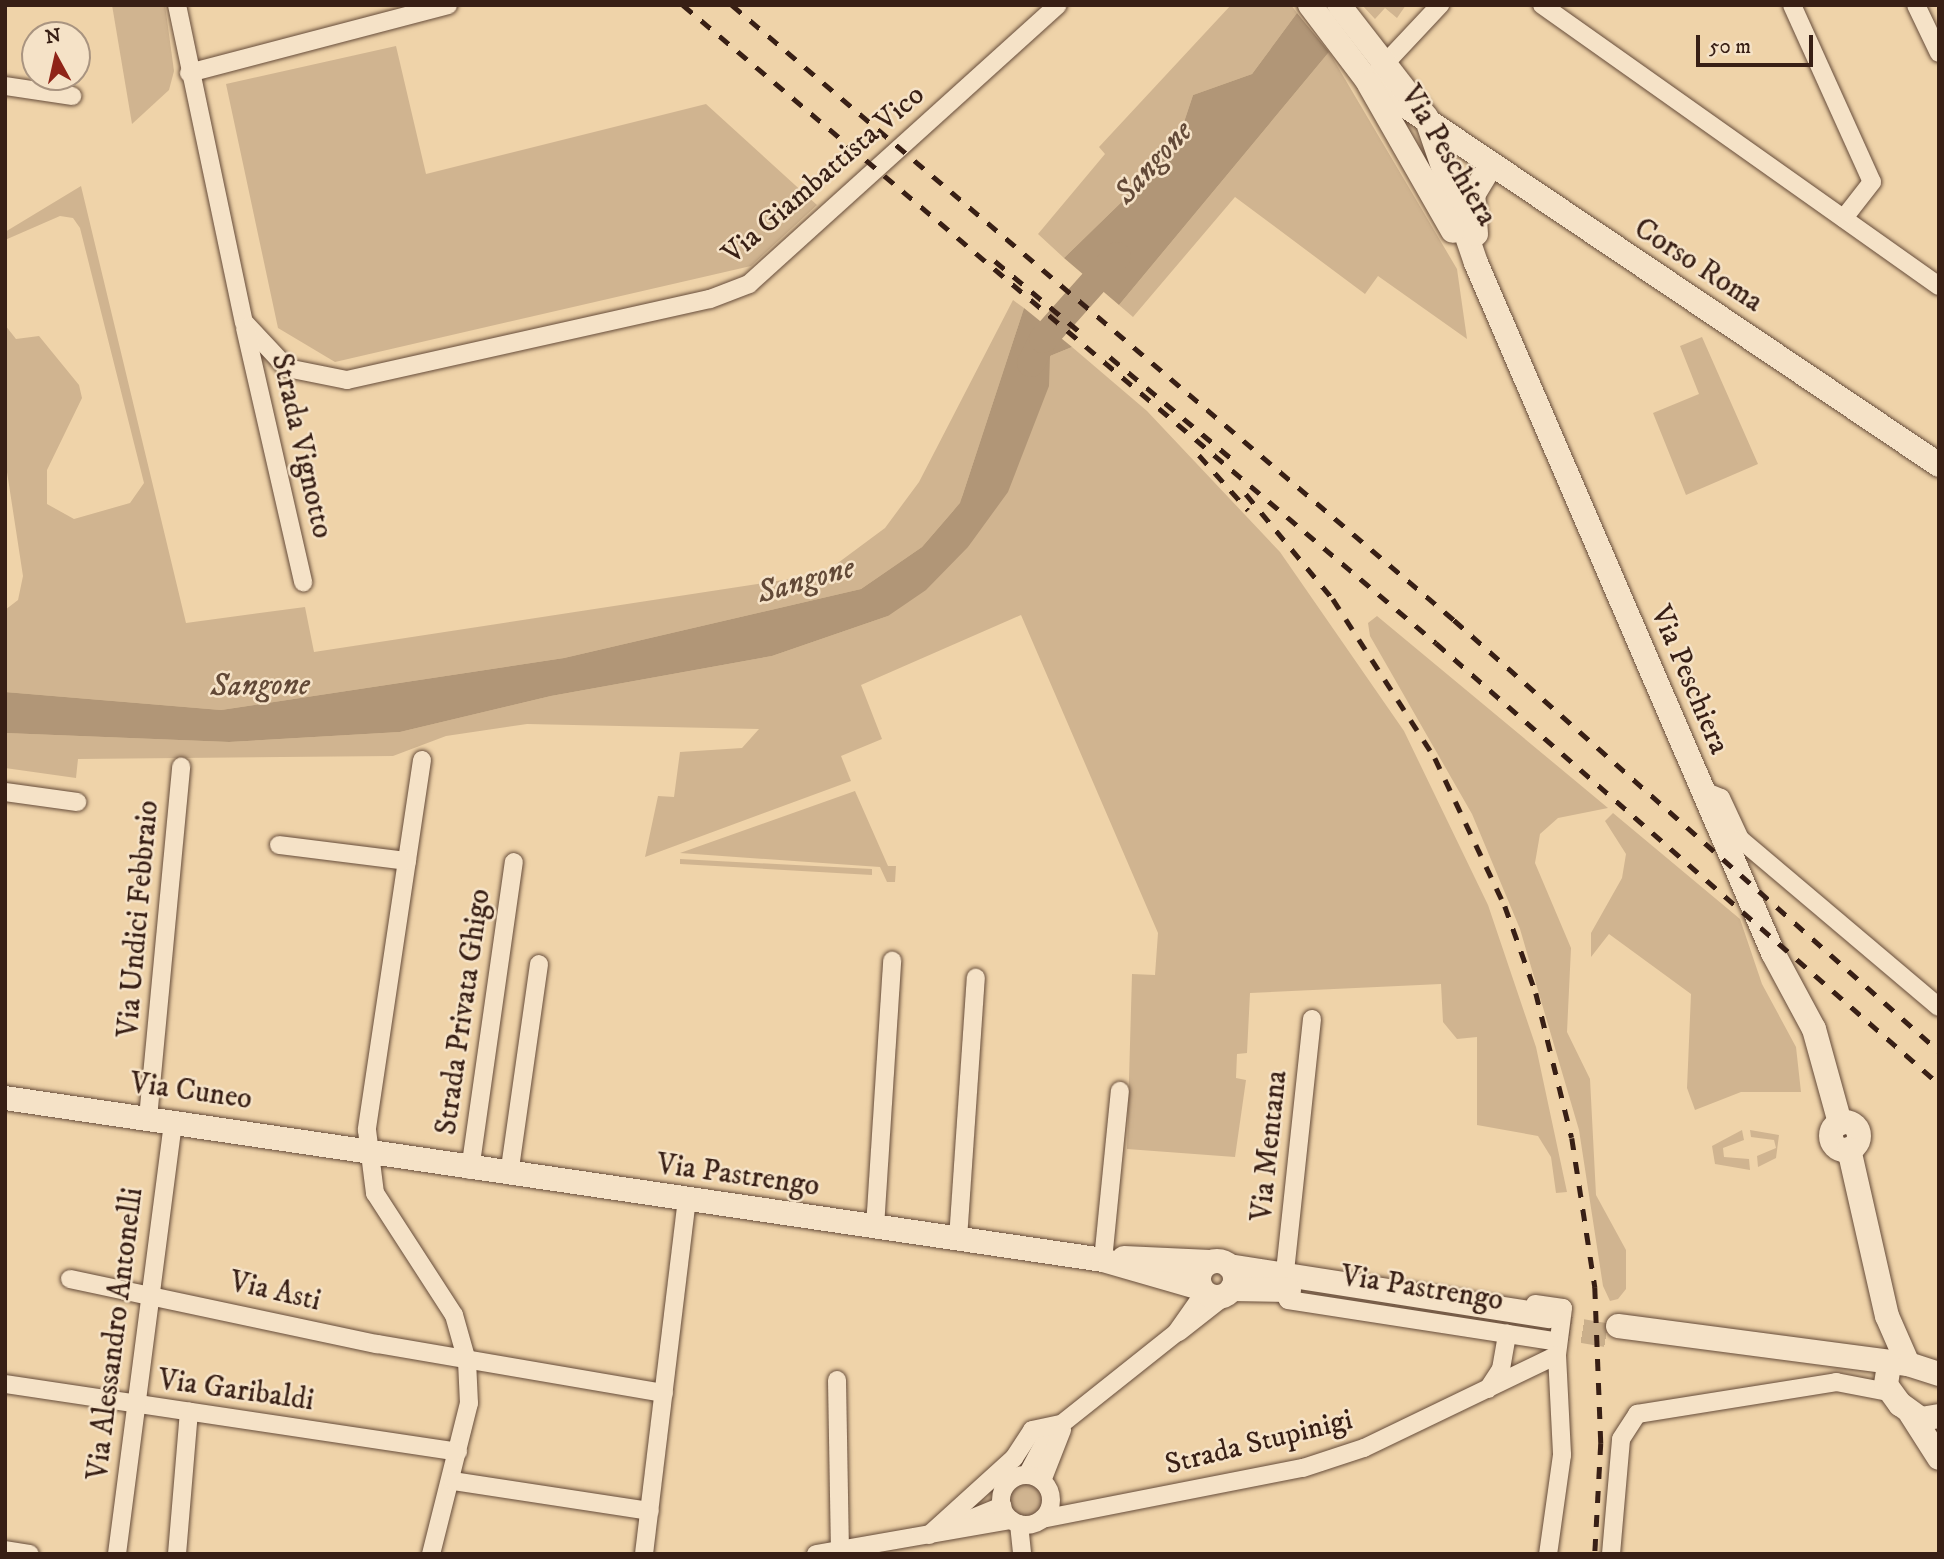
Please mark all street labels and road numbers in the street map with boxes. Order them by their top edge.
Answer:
street label: Via Giambattista Vico [716,77,932,273]
street label: Via Peschiera [1392,79,1504,233]
street label: Corso Roma [1627,211,1769,321]
street label: Strada Vignotto [262,350,340,542]
street label: Via Peschiera [1642,600,1736,760]
street label: Via Undici Febbraio [111,799,167,1039]
street label: Strada Privata Ghigo [429,887,499,1137]
street label: Via Cuneo [128,1066,254,1118]
street label: Via Mentana [1244,1069,1296,1223]
street label: Via Pastrengo [654,1147,822,1205]
street label: Via Alessandro Antonelli [80,1186,152,1482]
street label: Via Pastrengo [1338,1258,1506,1320]
street label: Via Asti [226,1264,324,1320]
street label: Via Garibaldi [156,1362,316,1420]
street label: Strada Stupinigi [1162,1402,1356,1484]

